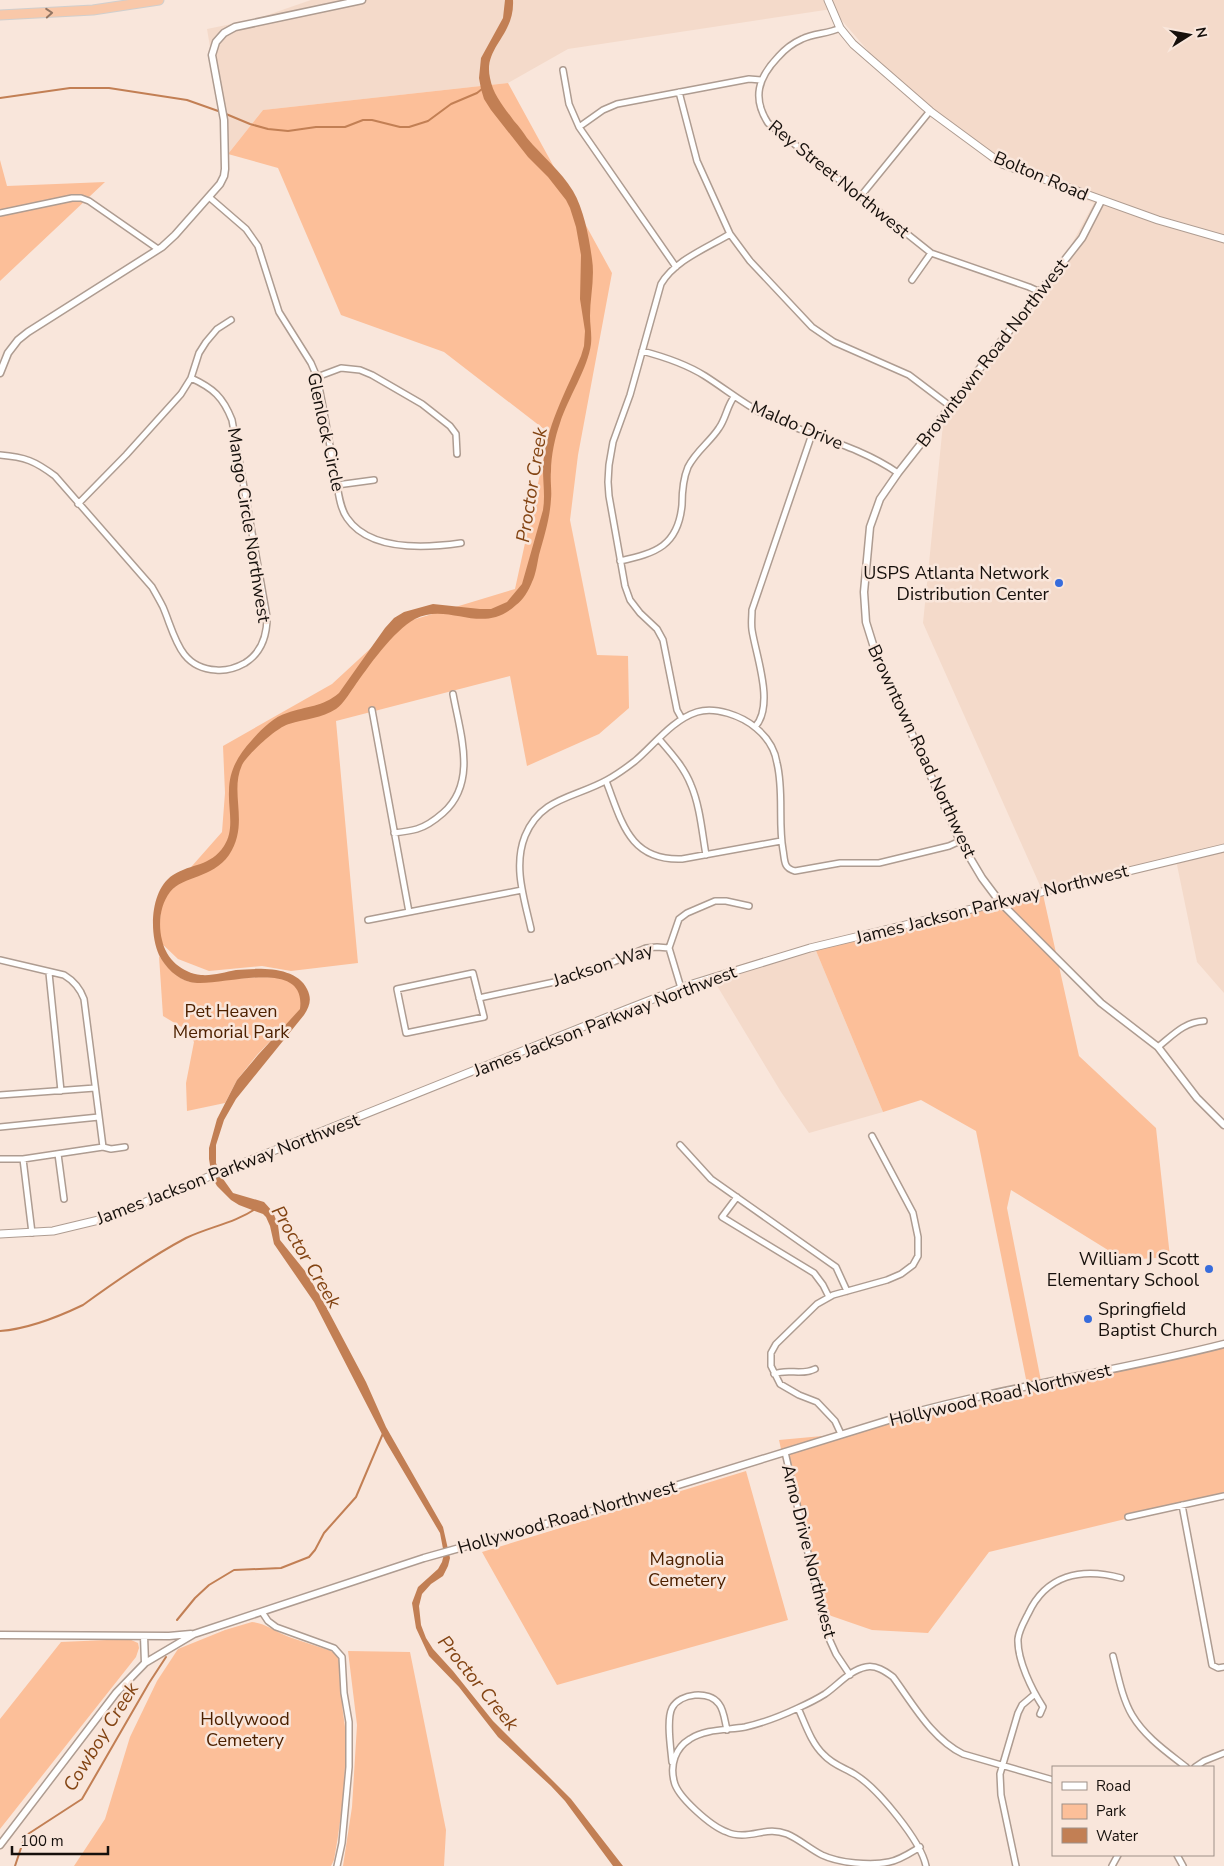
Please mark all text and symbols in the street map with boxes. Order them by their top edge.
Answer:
one-way arrow [45,7,53,18]
north arrow [1164,10,1214,60]
text: N [1191,26,1212,40]
street label: Rey Street Northwest [763,115,915,244]
street label: Bolton Road [990,145,1092,207]
street label: Browntown Road Northwest [911,253,1073,452]
street label: Glenlock Circle [302,370,350,494]
street label: Maldo Drive [747,395,847,455]
water label: Proctor Creek [510,425,554,544]
street label: Mango Circle Northwest [222,426,276,625]
place label: USPS Atlanta Network Distribution Center [863,561,1050,606]
marker: USPS Atlanta Network Distribution Center [1053,577,1065,589]
street label: Browntown Road Northwest [862,641,982,862]
street label: James Jackson Parkway Northwest [852,858,1131,950]
street label: Jackson Way [549,937,657,993]
street label: James Jackson Parkway Northwest [469,959,741,1083]
park label: Pet Heaven Memorial Park [173,999,290,1044]
street label: James Jackson Parkway Northwest [92,1107,364,1231]
water label: Proctor Creek [265,1201,347,1314]
place label: William J Scott Elementary School [1047,1247,1200,1292]
marker: William J Scott Elementary School [1203,1263,1215,1275]
place label: Springfield Baptist Church [1098,1297,1217,1342]
marker: Springfield Baptist Church [1082,1313,1094,1325]
street label: Hollywood Road Northwest [887,1358,1114,1432]
street label: Arno Drive Northwest [776,1462,842,1641]
street label: Hollywood Road Northwest [455,1474,680,1560]
park label: Magnolia Cemetery [648,1547,727,1592]
water label: Proctor Creek [431,1630,525,1737]
water label: Cowboy Creek [57,1677,145,1796]
park label: Hollywood Cemetery [200,1707,290,1752]
legend [1052,1766,1214,1856]
text: Road [1096,1776,1131,1796]
text: Park [1096,1801,1126,1821]
scale bar [12,1824,109,1856]
text: Water [1096,1826,1139,1846]
text: 100 m [20,1831,64,1851]

